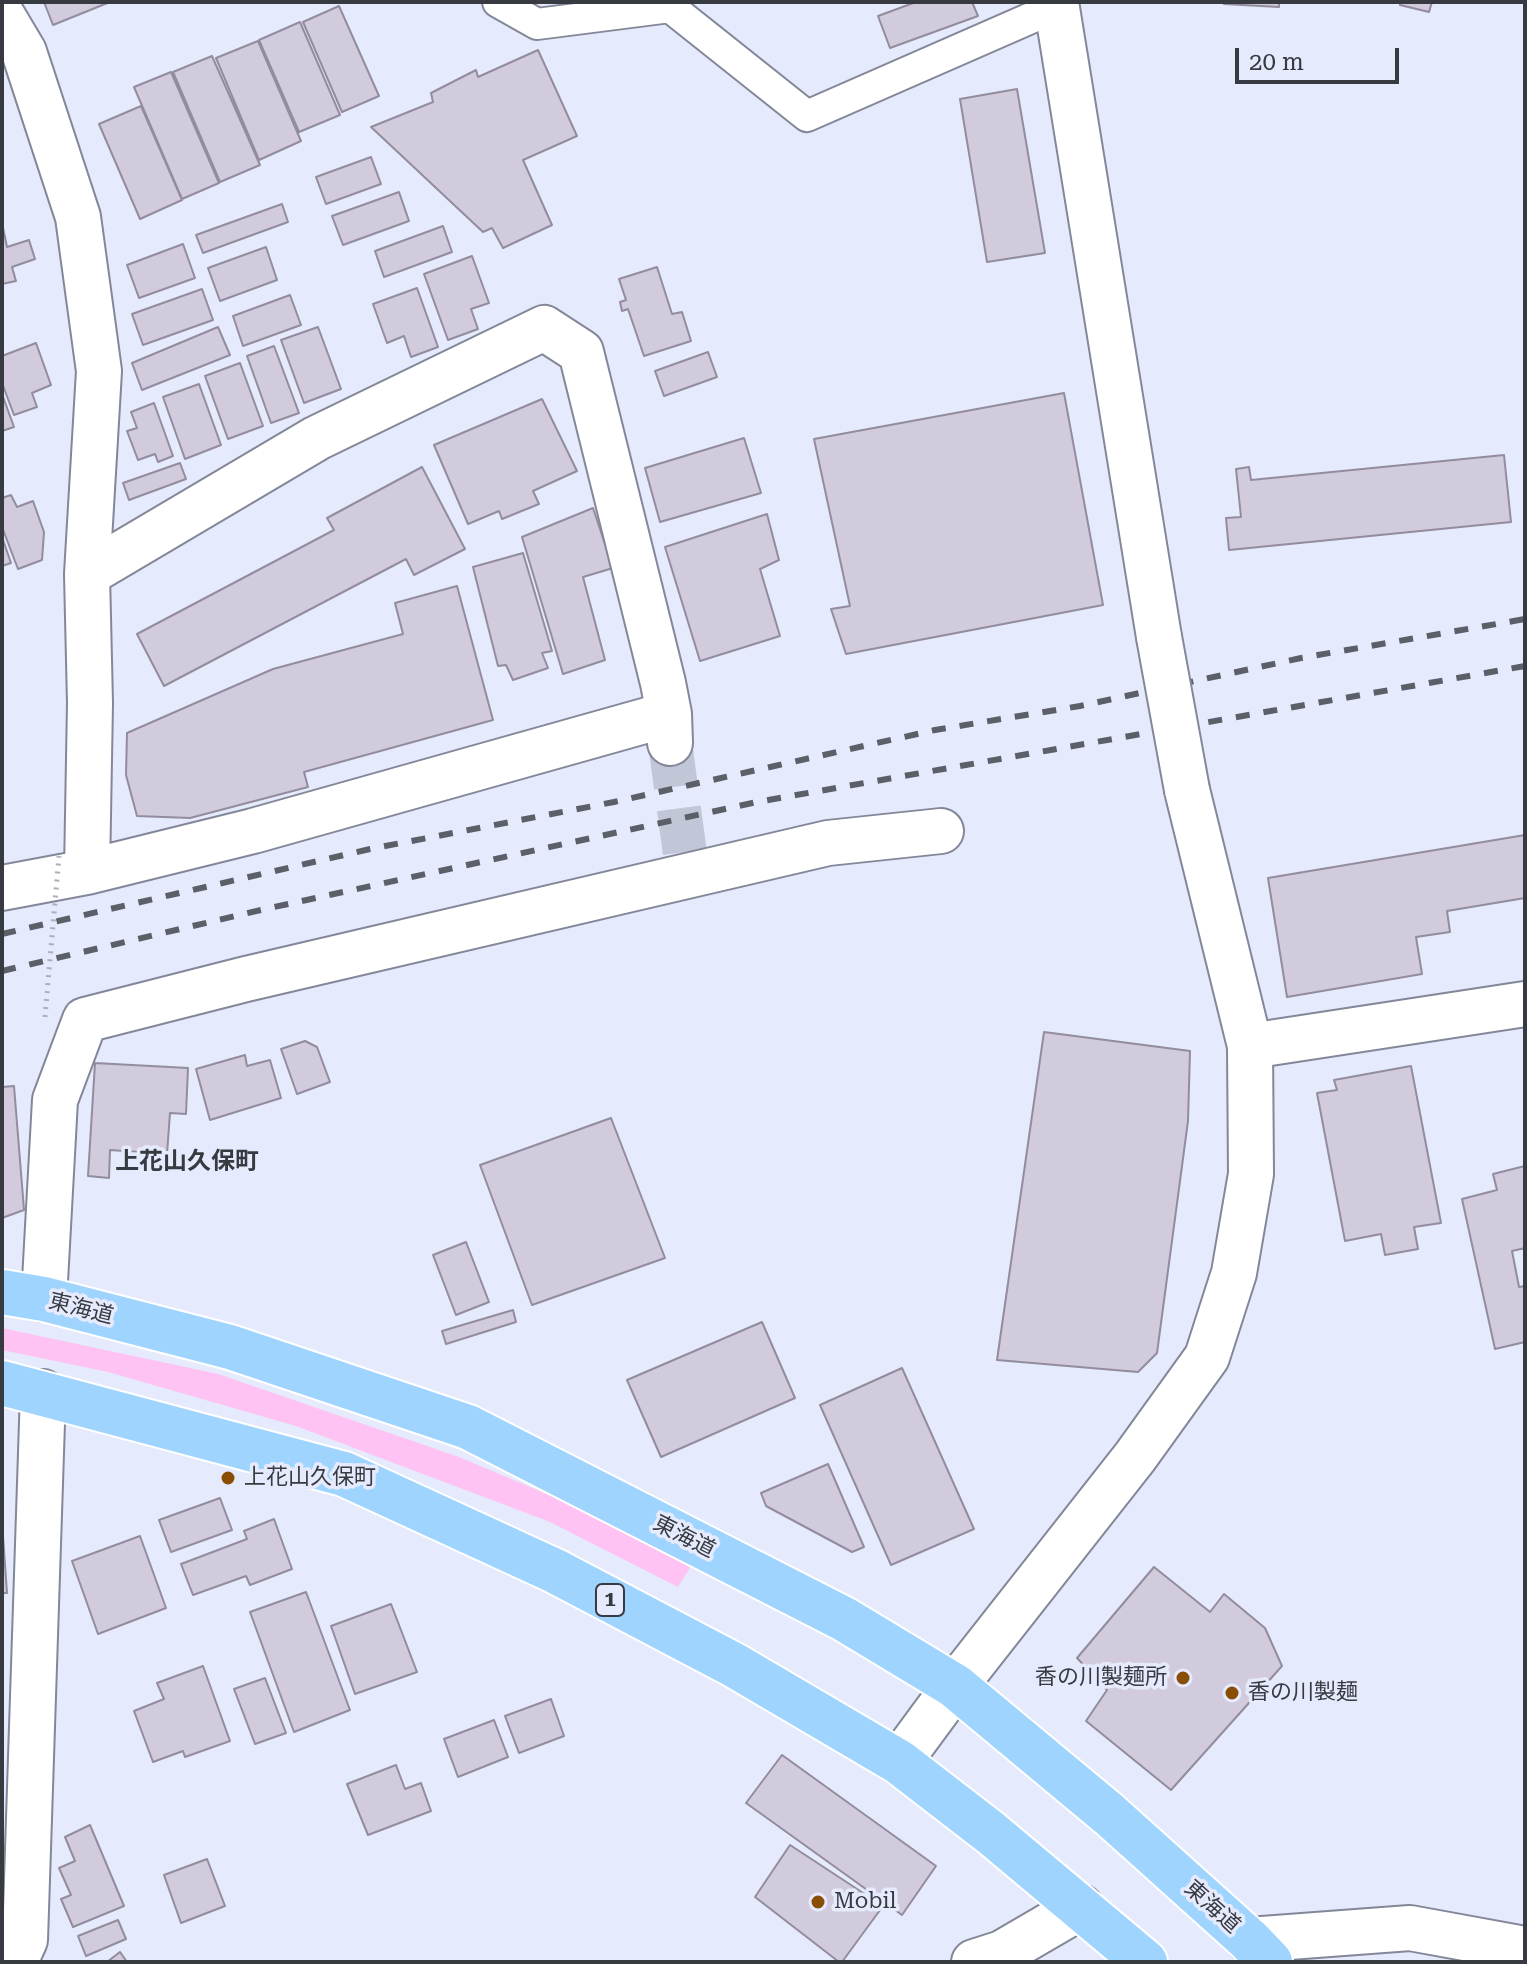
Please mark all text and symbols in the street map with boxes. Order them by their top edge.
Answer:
scale bar [1239,32,1403,82]
text: 20 m [1249,48,1304,76]
district label: 上花山久保町 [115,1148,259,1176]
street label: 東海道 [46,1288,116,1330]
place label: 上花山久保町 [244,1465,376,1491]
marker: 上花山久保町 [219,1469,237,1487]
street label: 東海道 [649,1510,719,1564]
road number: 1 [596,1584,624,1616]
place label: 香の川製麺所 [1035,1665,1167,1691]
marker: 香の川製麺所 [1174,1669,1192,1687]
place label: 香の川製麺 [1248,1680,1358,1706]
marker: 香の川製麺 [1223,1684,1241,1702]
street label: 東海道 [1179,1875,1245,1939]
place label: Mobil [834,1889,896,1915]
marker: Mobil [809,1893,827,1911]

